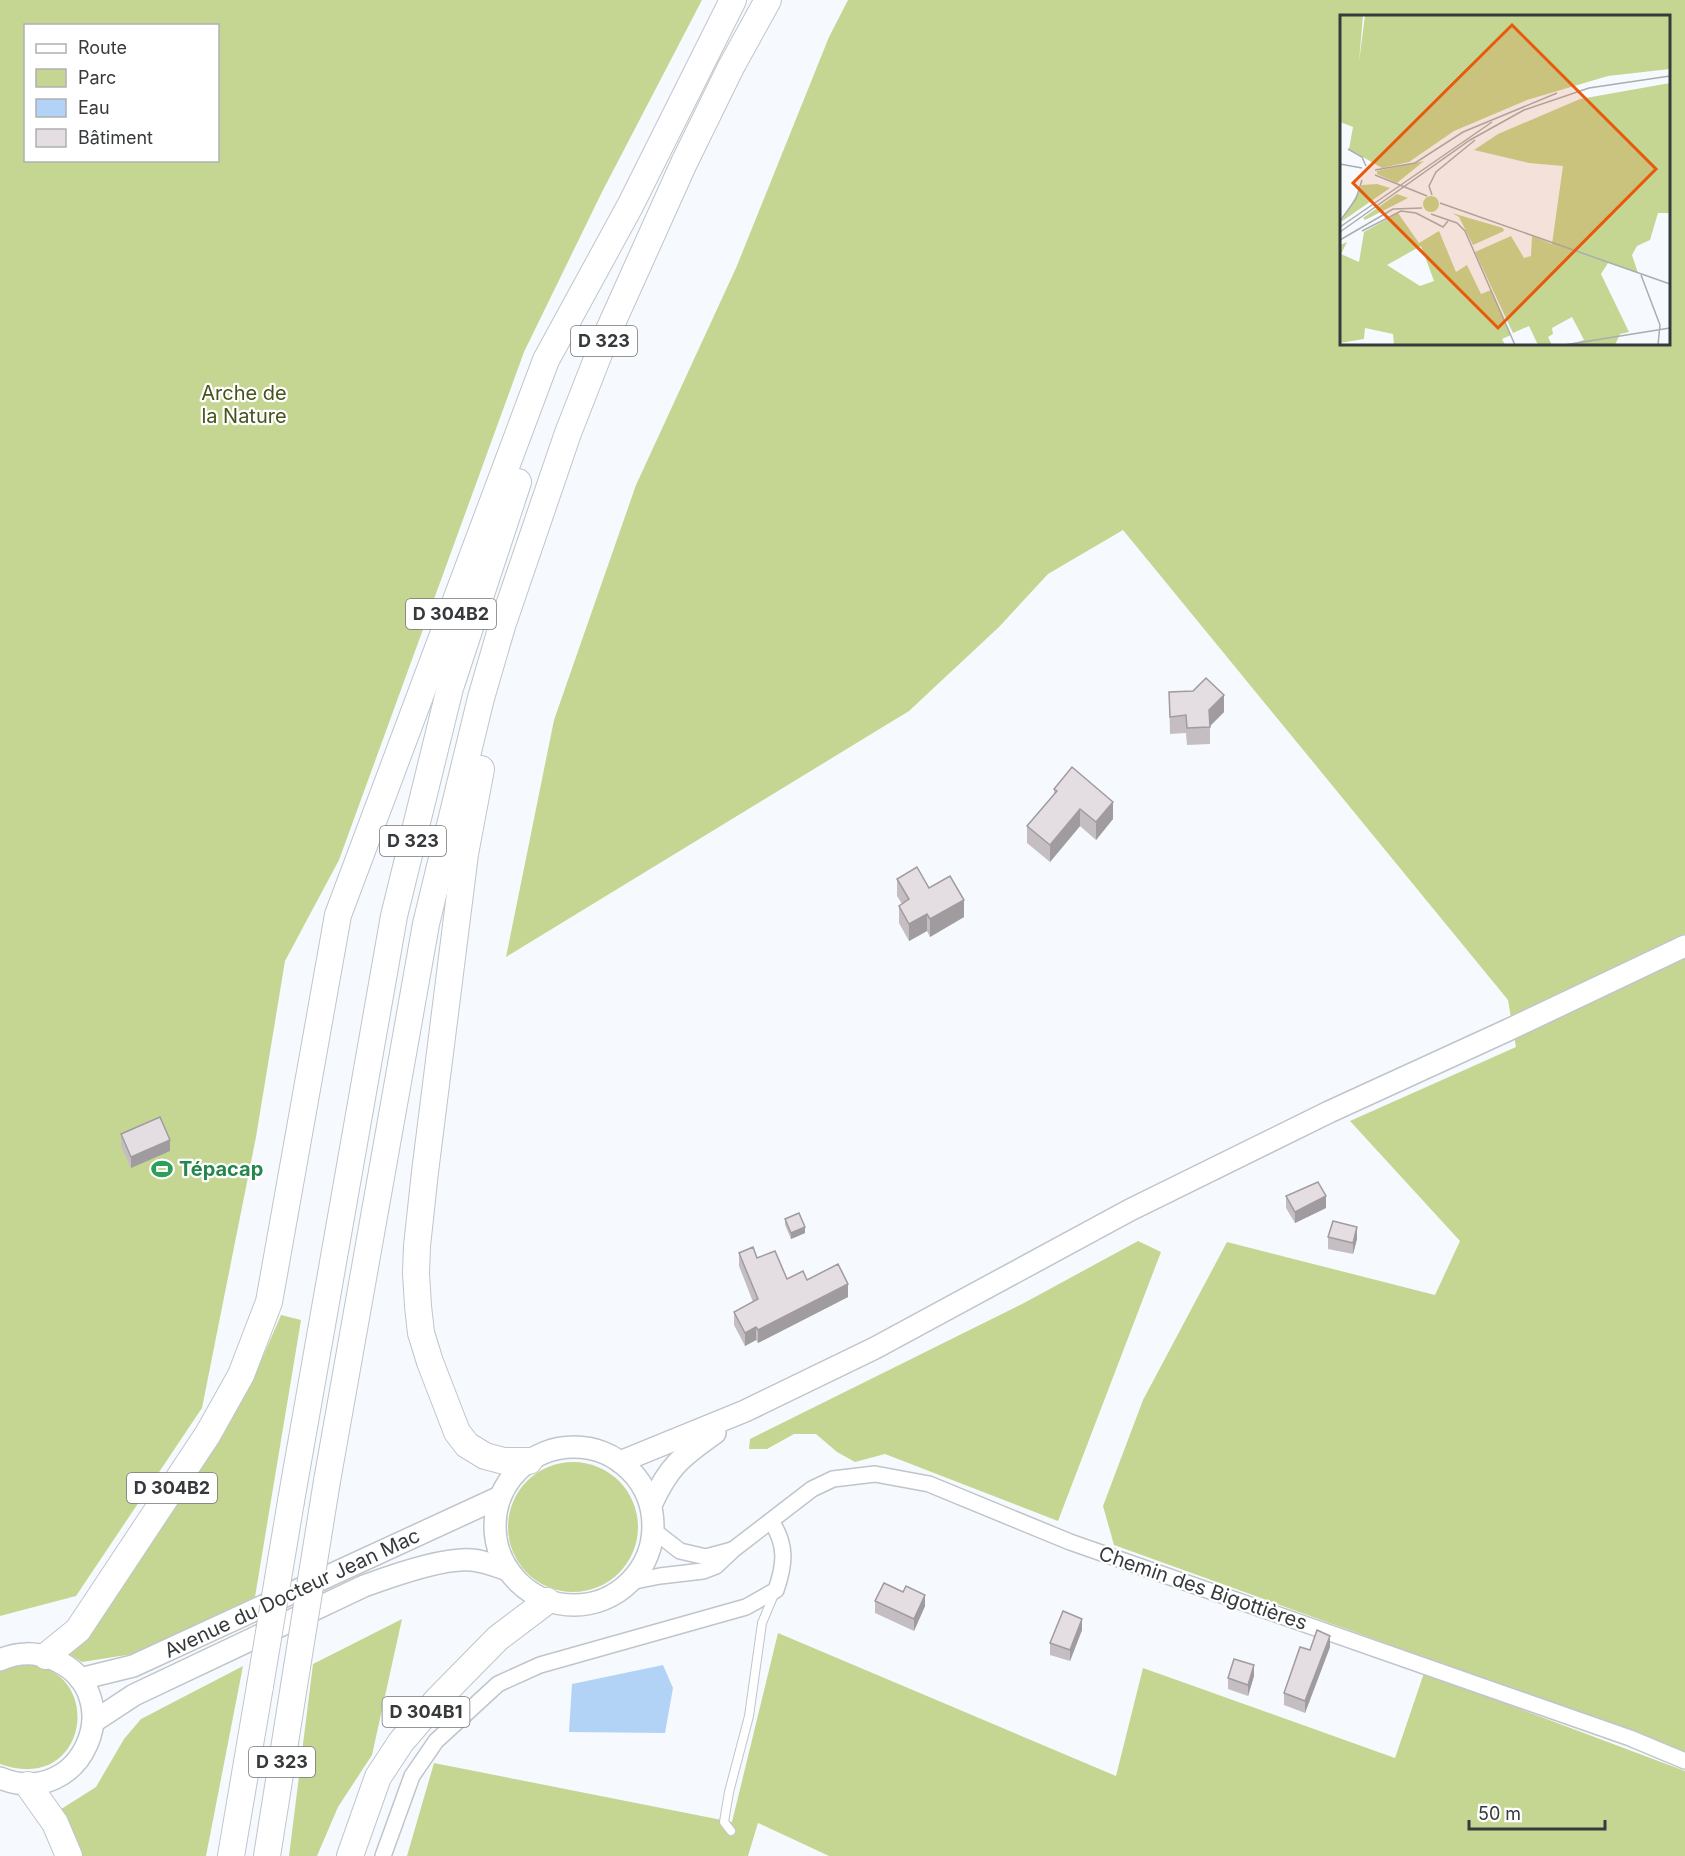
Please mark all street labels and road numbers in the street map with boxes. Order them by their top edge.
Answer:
road number: D 323 [571,326,637,356]
road number: D 304B2 [406,599,496,629]
road number: D 323 [380,826,446,856]
road number: D 304B2 [127,1473,217,1503]
street label: Avenue du Docteur Jean Mac [160,1523,424,1663]
street label: Chemin des Bigottières [1096,1541,1310,1635]
road number: D 304B1 [382,1697,470,1727]
road number: D 323 [249,1747,315,1777]

